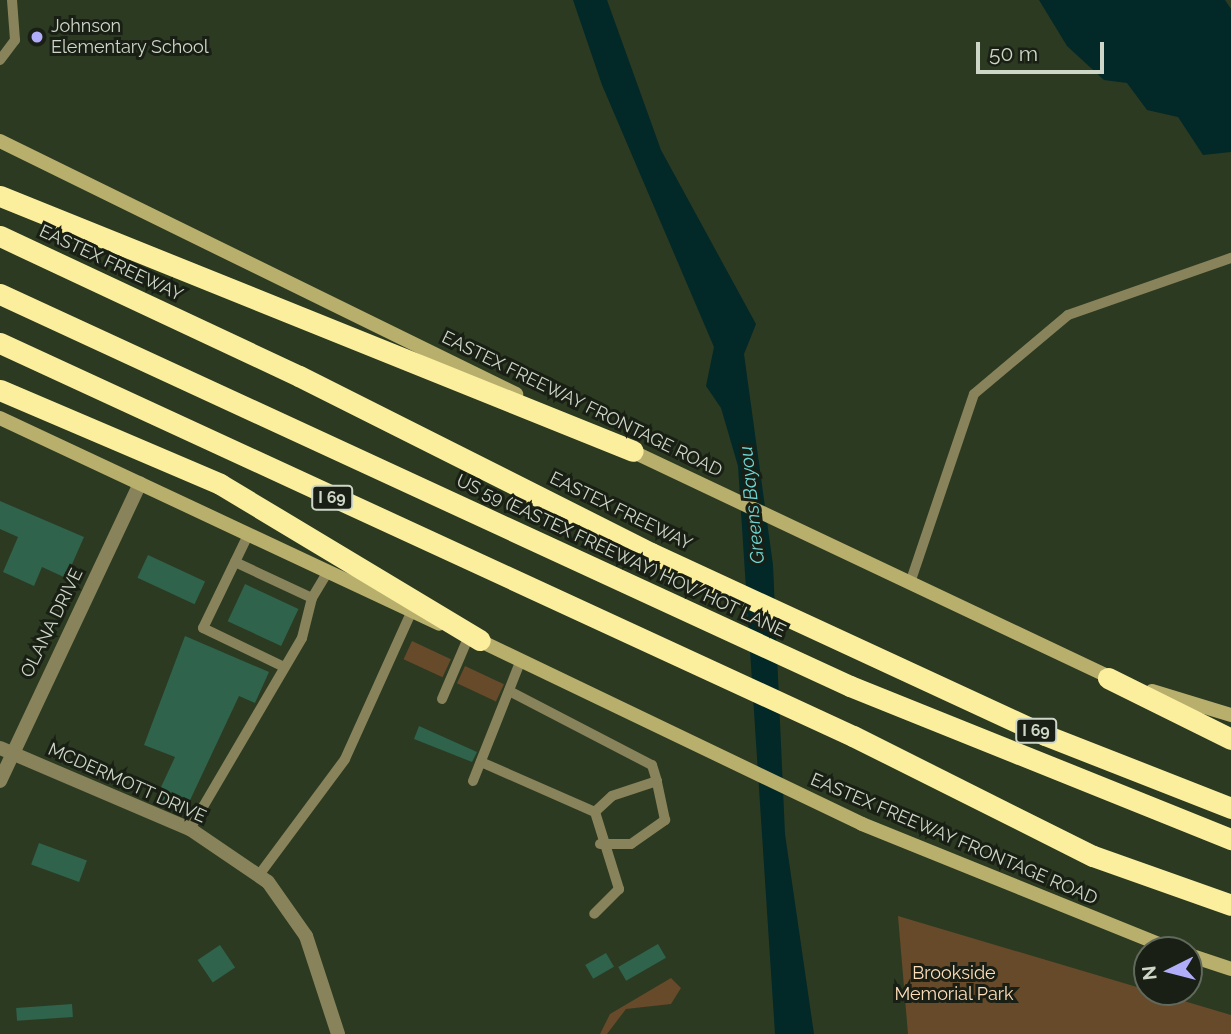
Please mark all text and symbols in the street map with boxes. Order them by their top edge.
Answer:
place label: Johnson Elementary School [51,16,209,58]
scale bar [979,28,1107,72]
marker: Johnson Elementary School [29,29,45,45]
text: 50 m [989,41,1038,66]
street label: EASTEX FREEWAY [36,220,186,306]
street label: EASTEX FREEWAY FRONTAGE ROAD [438,326,726,482]
water label: Greens Bayou [734,445,770,565]
street label: EASTEX FREEWAY [546,467,696,555]
street label: US 59 (EASTEX FREEWAY) HOV/HOT LANE [452,470,790,642]
road number: I 69 [311,485,353,510]
street label: OLANA DRIVE [16,565,88,681]
road number: I 69 [1015,718,1057,744]
street label: MCDERMOTT DRIVE [44,738,210,828]
street label: EASTEX FREEWAY FRONTAGE ROAD [807,768,1101,910]
north arrow [1133,936,1203,1006]
park label: Brookside Memorial Park [894,963,1014,1006]
text: N [1137,965,1161,981]

